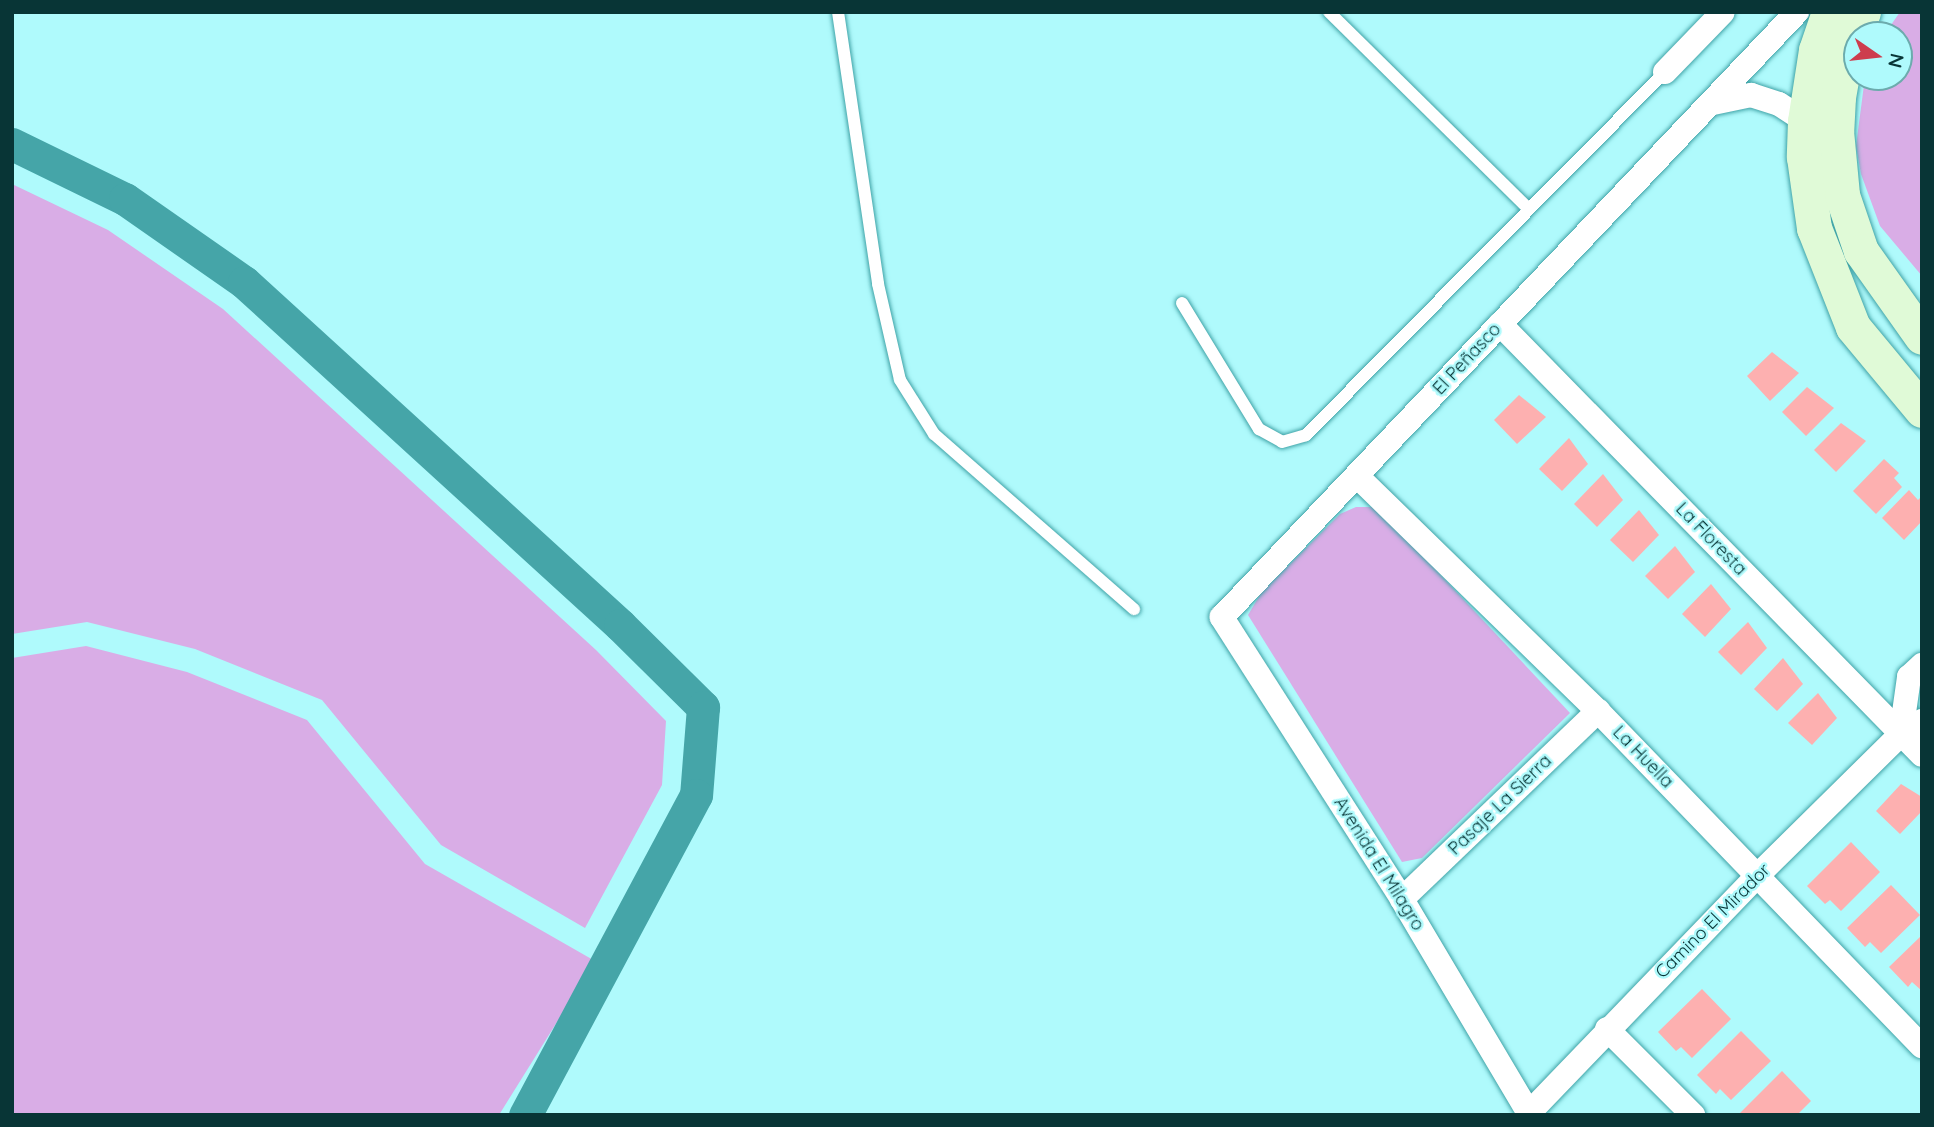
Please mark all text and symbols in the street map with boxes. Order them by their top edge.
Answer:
north arrow [1843,21,1913,91]
text: N [1883,51,1910,70]
street label: El Peñasco [1428,319,1506,399]
street label: La Floresta [1671,498,1751,580]
street label: La Huella [1608,721,1678,793]
street label: Pasaje La Sierra [1444,750,1556,860]
street label: Avenida El Milagro [1329,793,1429,935]
street label: Camino El Mirador [1651,859,1775,983]

